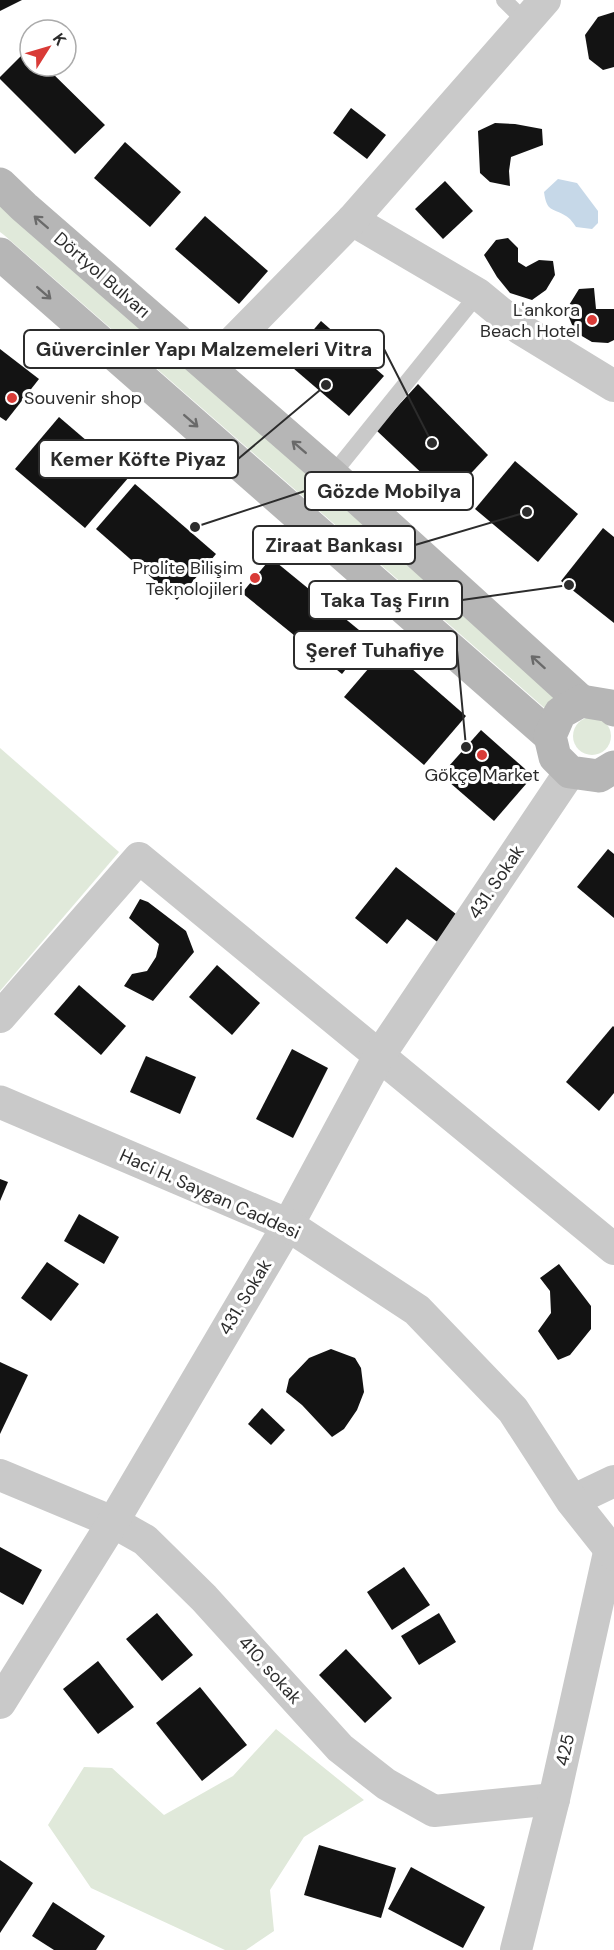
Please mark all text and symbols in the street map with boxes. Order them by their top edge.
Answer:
north arrow [18,18,78,78]
text: K [48,29,71,50]
one-way arrow [34,215,49,229]
street label: Dörtyol Bulvarı [49,227,155,323]
one-way arrow [36,286,51,300]
place label: L'ankora Beach Hotel [480,298,580,343]
marker: L'ankora Beach Hotel [585,313,599,327]
callout: Güvercinler Yapı Malzemeleri Vitra [24,330,384,368]
text: Güvercinler Yapı Malzemeleri Vitra [36,336,372,362]
place label: Souvenir shop [24,386,142,410]
marker: Souvenir shop [5,391,19,405]
one-way arrow [183,414,198,428]
callout: Kemer Köfte Piyaz [39,440,238,478]
one-way arrow [292,440,307,454]
text: Kemer Köfte Piyaz [50,446,226,472]
callout: Gözde Mobilya [305,472,473,510]
text: Gözde Mobilya [317,478,461,504]
callout: Ziraat Bankası [253,526,415,564]
text: Ziraat Bankası [265,532,403,558]
place label: Prolite Bilişim Teknolojileri [133,556,243,601]
marker: Prolite Bilişim Teknolojileri [248,571,262,585]
callout: Taka Taş Fırın [309,581,462,619]
text: Taka Taş Fırın [320,587,450,613]
callout: Şeref Tuhafiye [294,631,457,669]
text: Şeref Tuhafiye [305,637,445,663]
one-way arrow [531,655,546,669]
marker: Gökçe Market [475,748,489,762]
place label: Gökçe Market [424,763,540,787]
street label: 431. Sokak [463,840,529,924]
street label: Haci H. Saygan Caddesi [116,1143,304,1245]
street label: 431. Sokak [213,1255,277,1339]
street label: 410. sokak [233,1631,307,1709]
street label: 425 [550,1732,580,1768]

